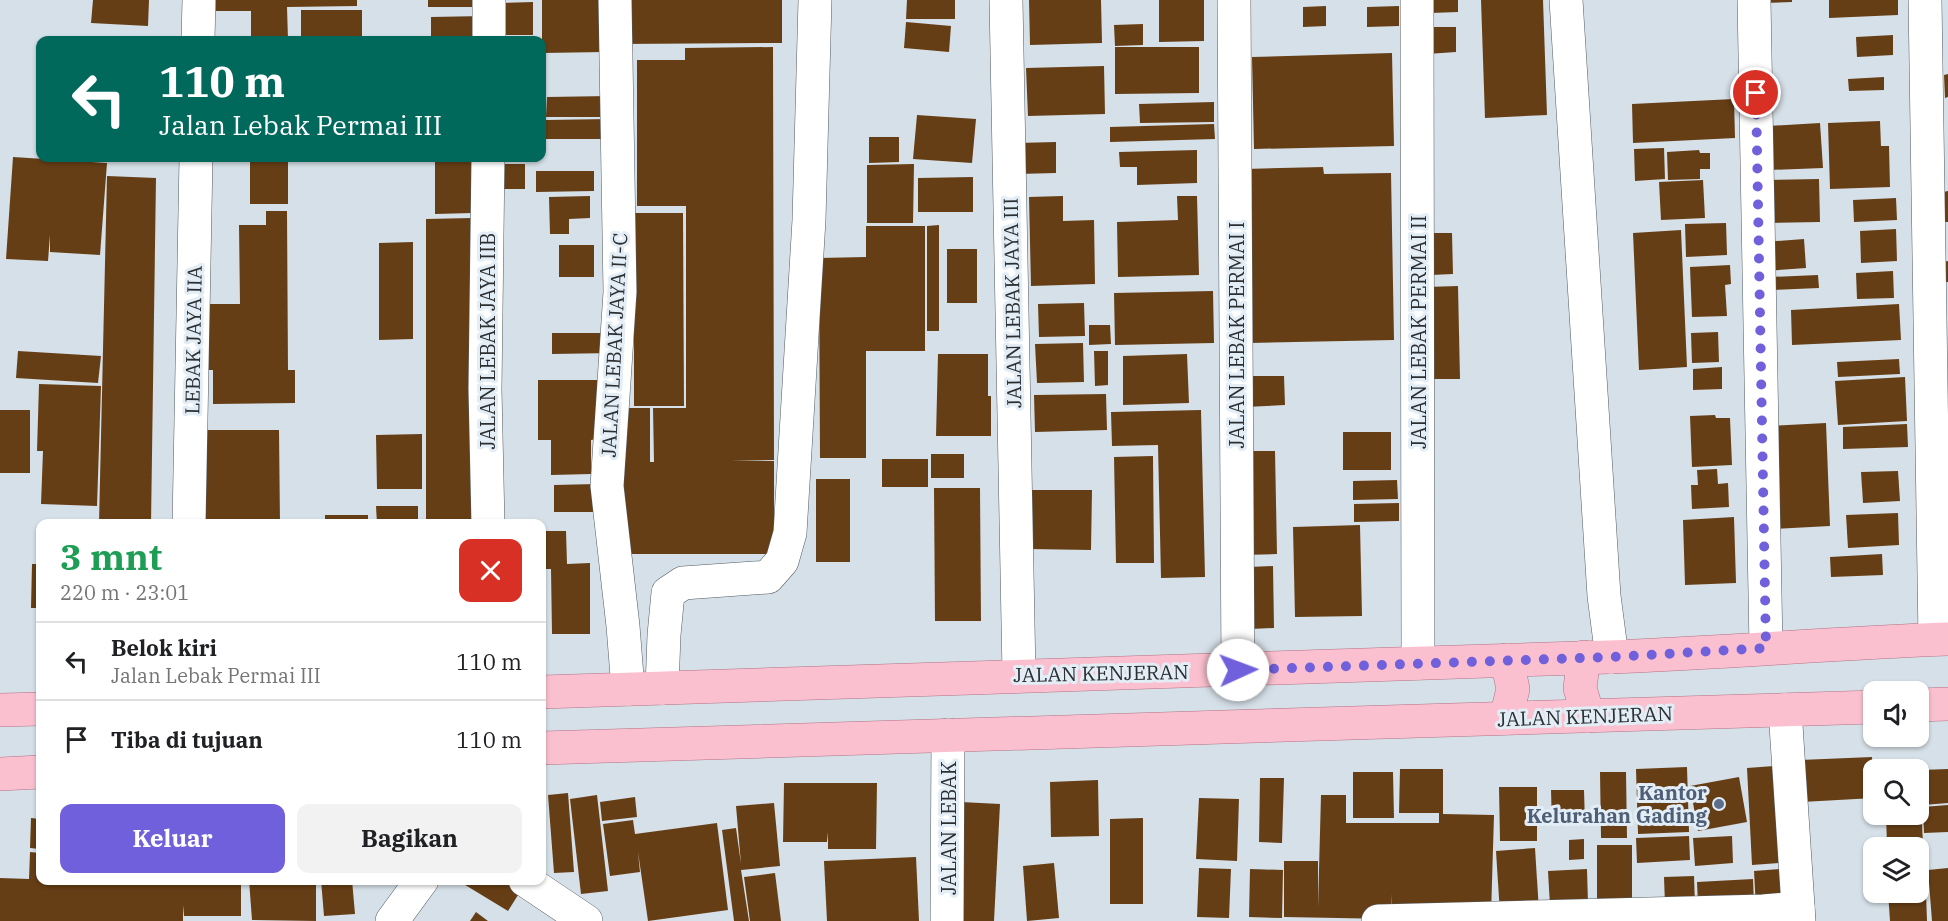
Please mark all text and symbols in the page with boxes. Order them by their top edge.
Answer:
text: 110 m [159,54,285,109]
icon: left [60,60,138,138]
pin [1730,67,1781,118]
icon: arrive [1739,76,1772,109]
text: Jalan Lebak Permai III [159,107,442,142]
street label: JALAN LEBAK JAYA III [997,198,1027,408]
street label: JALAN LEBAK PERMAI II [1405,215,1432,449]
street label: JALAN LEBAK PERMAI I [1223,222,1250,448]
street label: JALAN LEBAK JAYA II-C [595,232,633,458]
street label: JALAN LEBAK JAYA IIB [474,233,501,450]
street label: LEBAK JAYA IIA [178,265,208,415]
text: 3 mnt [60,533,162,580]
button: close [459,539,522,602]
text: 220 m · 23:01 [60,579,189,606]
text: Belok kiri [111,633,217,662]
position arrow [1206,638,1270,702]
icon: left [60,645,93,678]
text: 110 m [456,647,522,676]
street label: JALAN KENJERAN [1013,658,1189,688]
text: Jalan Lebak Permai III [111,662,321,689]
map controls [1863,681,1929,903]
button: sound [1863,681,1929,747]
street label: JALAN KENJERAN [1497,699,1673,733]
icon: arrive [60,723,93,756]
text: Tiba di tujuan [111,725,263,754]
text: 110 m [456,725,522,754]
button: search [1863,759,1929,825]
street label: JALAN LEBAK [935,761,962,895]
place label: Kantor Kelurahan Gading [1527,779,1707,829]
marker: Kantor Kelurahan Gading [1712,797,1726,811]
button: Keluar [60,804,285,873]
button: Bagikan [297,804,522,873]
button: layers [1863,837,1929,903]

